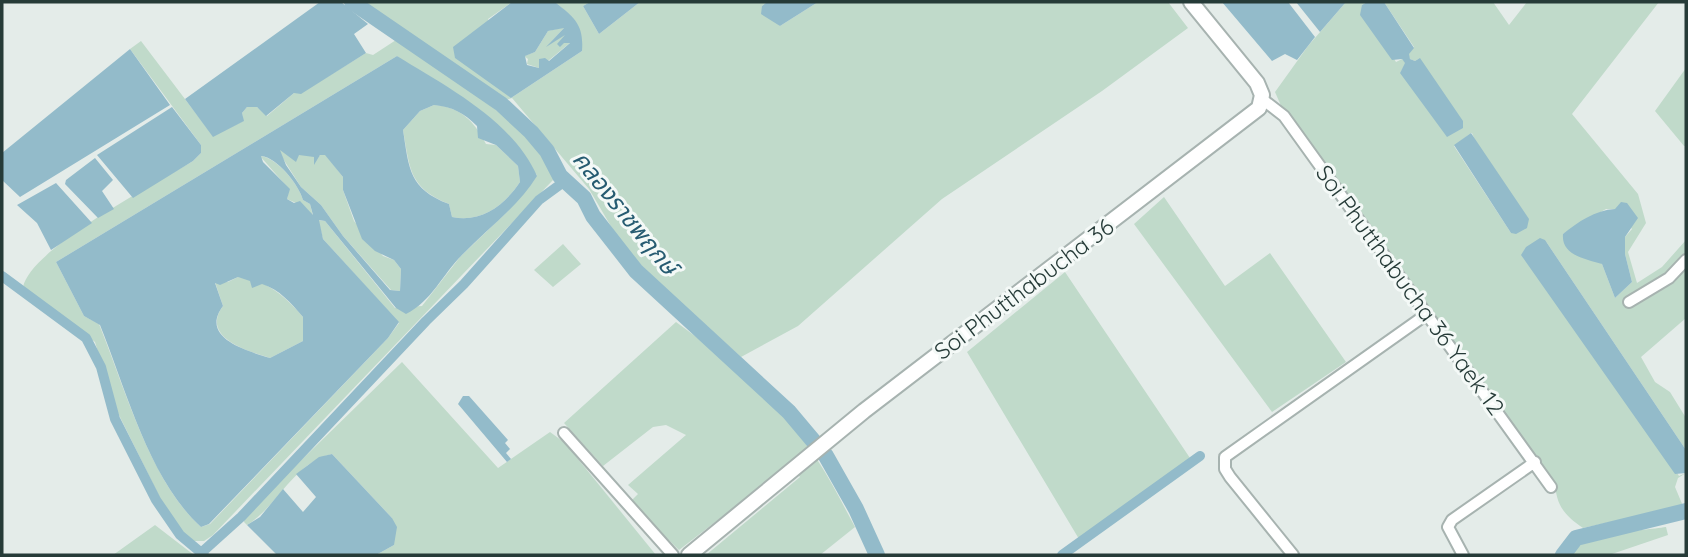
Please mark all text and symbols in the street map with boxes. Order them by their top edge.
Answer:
water label: คลองราชพฤกษ์ [567,144,687,283]
street label: Soi Phutthabucha 36 Yaek 12 [1310,159,1511,421]
street label: Soi Phutthabucha 36 [928,212,1119,366]

